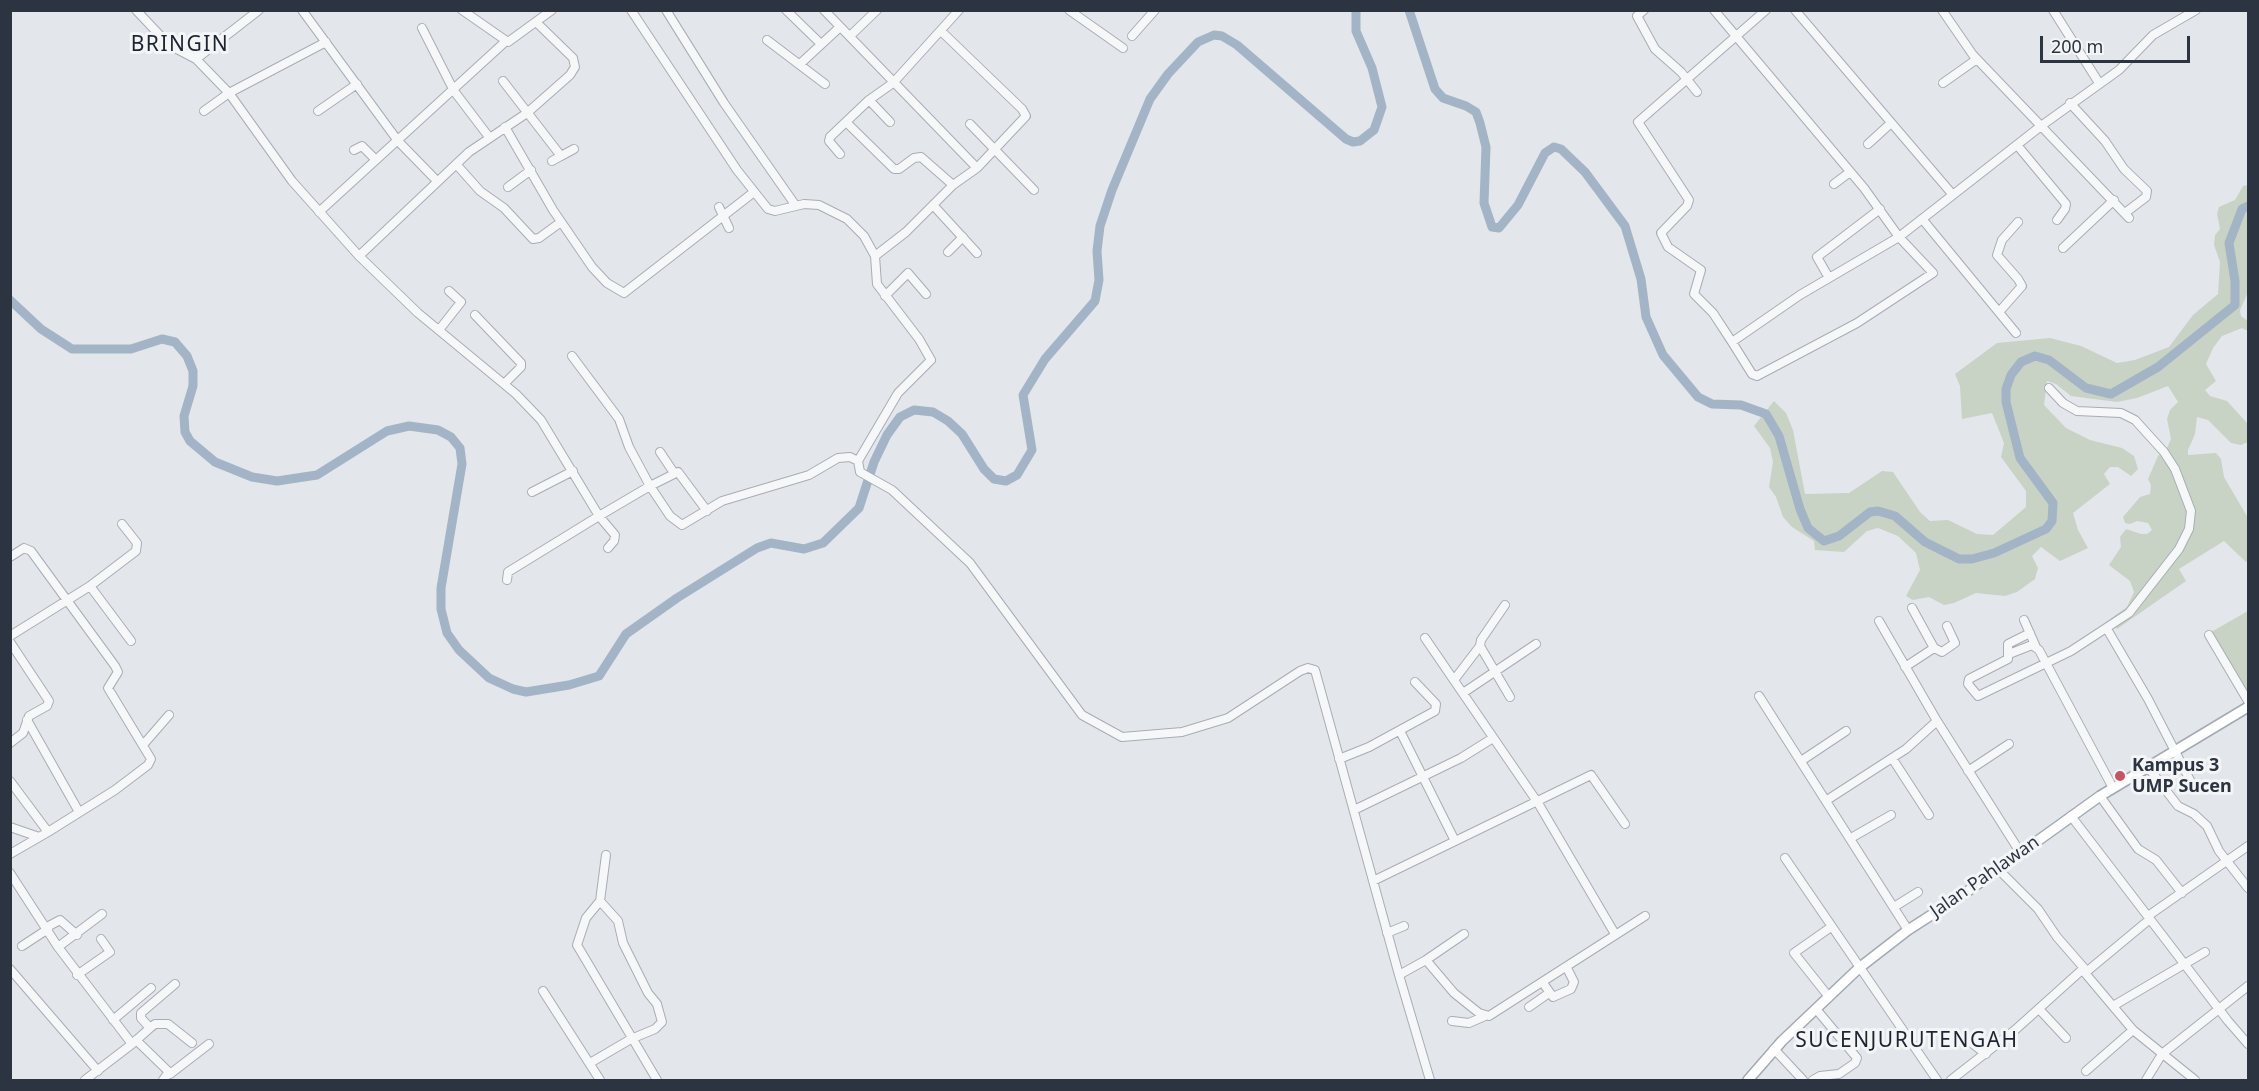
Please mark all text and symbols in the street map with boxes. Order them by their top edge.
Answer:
scale bar [2043,24,2193,62]
district label: BRINGIN [131,32,229,58]
text: 200 m [2051,34,2103,58]
place label: Kampus 3 UMP Sucen [2132,755,2232,798]
marker: Kampus 3 UMP Sucen [2113,769,2127,783]
street label: Jalan Pahlawan [1926,832,2044,922]
district label: SUCENJURUTENGAH [1795,1028,2019,1054]

